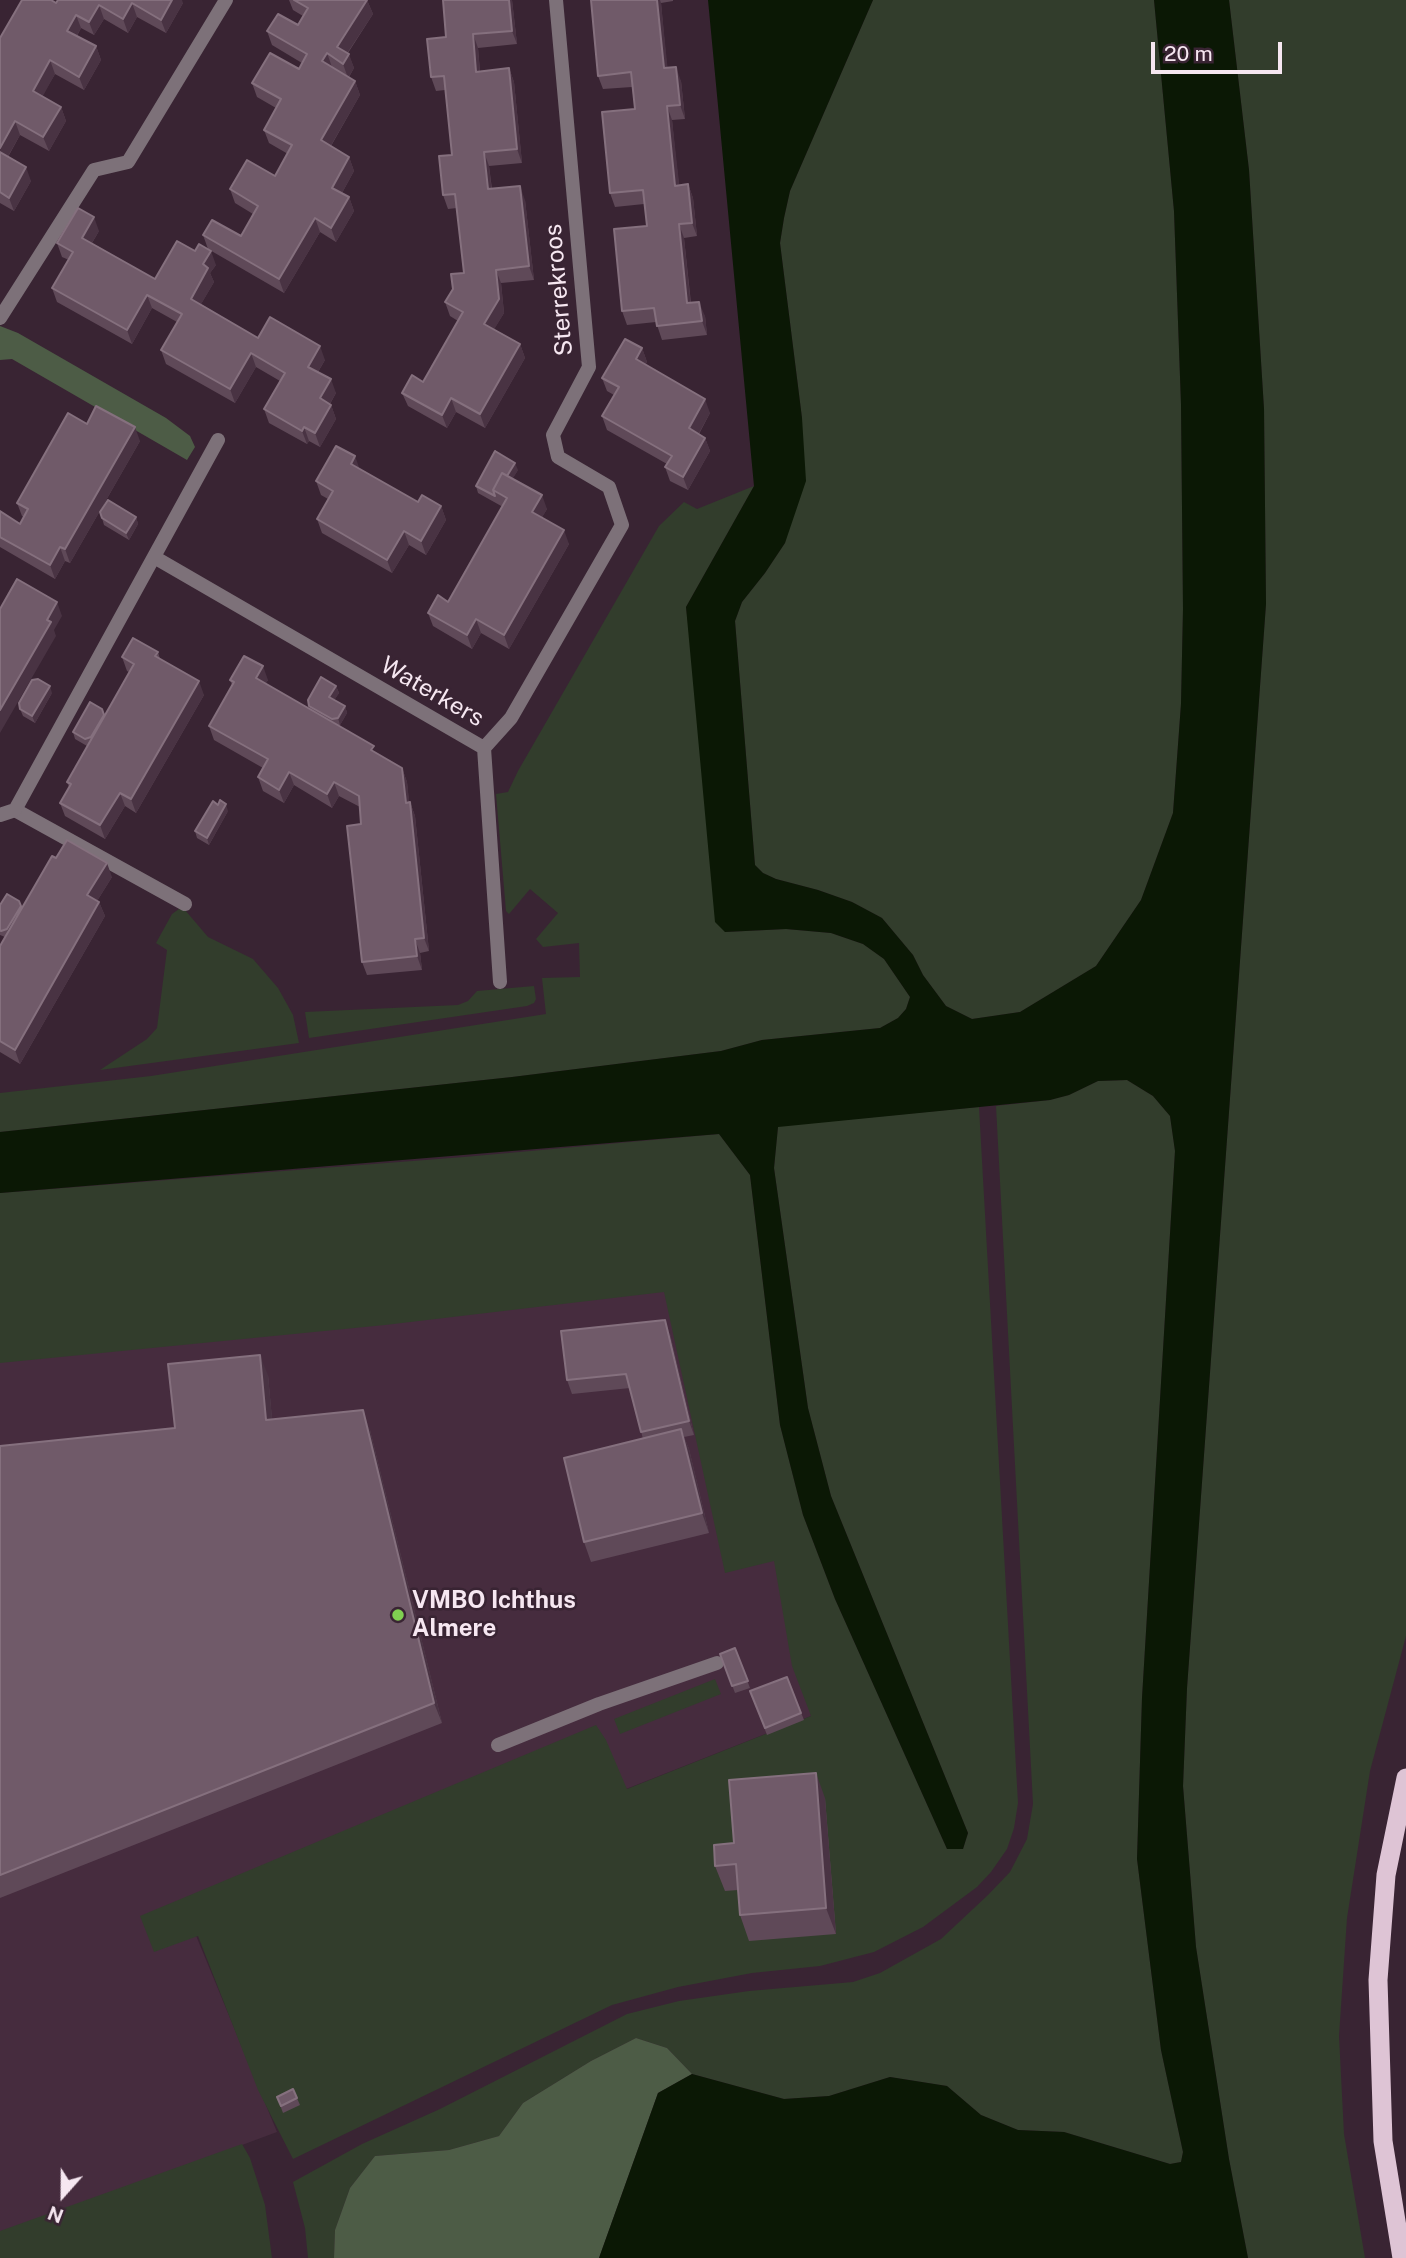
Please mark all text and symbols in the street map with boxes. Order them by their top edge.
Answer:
scale bar [1154,28,1285,72]
text: 20 m [1164,41,1213,66]
street label: Sterrekroos [539,223,579,357]
street label: Waterkers [375,651,489,733]
place label: VMBO Ichthus Almere [412,1587,576,1643]
marker: VMBO Ichthus Almere [390,1607,406,1623]
north arrow [28,2160,98,2230]
text: N [45,2202,66,2228]

